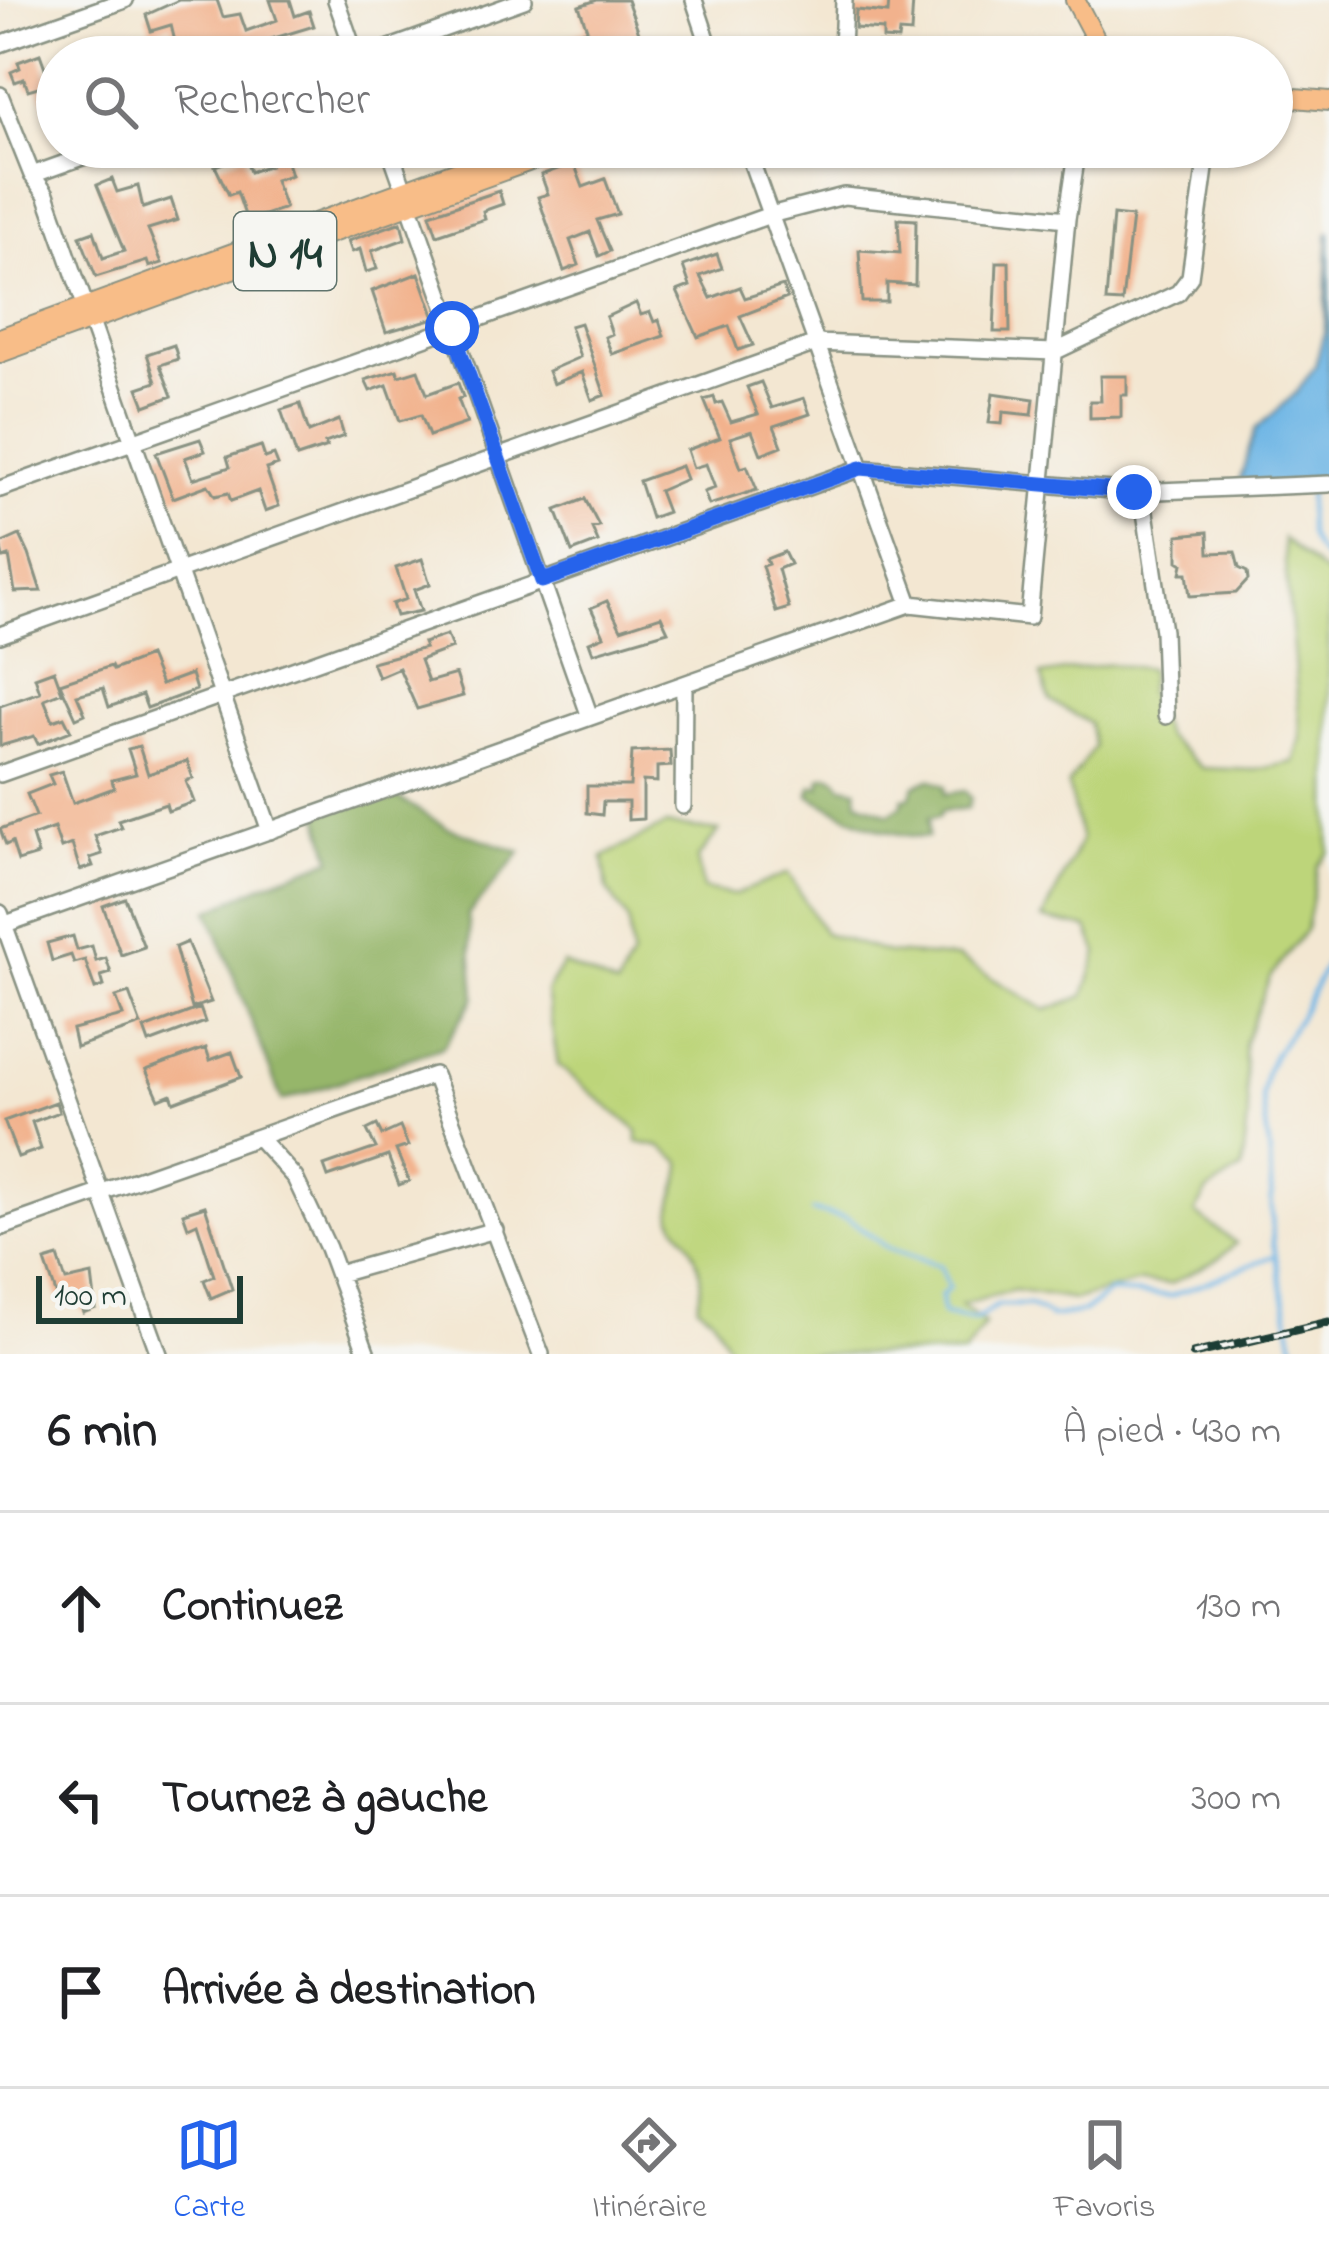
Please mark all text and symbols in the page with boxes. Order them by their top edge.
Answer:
search box [36,36,1293,168]
icon: search [78,69,144,135]
text: Rechercher [174,69,370,135]
road number: N 14 [234,212,336,290]
route start [425,301,479,355]
route end [1107,465,1161,519]
scale bar [36,1270,243,1323]
text: 100 m [54,1273,127,1321]
text: 6 min [48,1395,157,1470]
text: À pied · 430 m [1063,1404,1281,1461]
icon: ahead [48,1575,114,1641]
text: Continuez [162,1575,342,1641]
text: 130 m [1196,1579,1281,1636]
icon: left [48,1767,114,1833]
text: Tournez à gauche [162,1767,487,1833]
text: 300 m [1191,1771,1281,1828]
icon: arrive [48,1959,114,2025]
text: Arrivée à destination [162,1959,536,2025]
tab: Carte [173,2112,245,2232]
tab: Itinéraire [592,2112,707,2232]
tab: Favoris [1054,2112,1156,2232]

